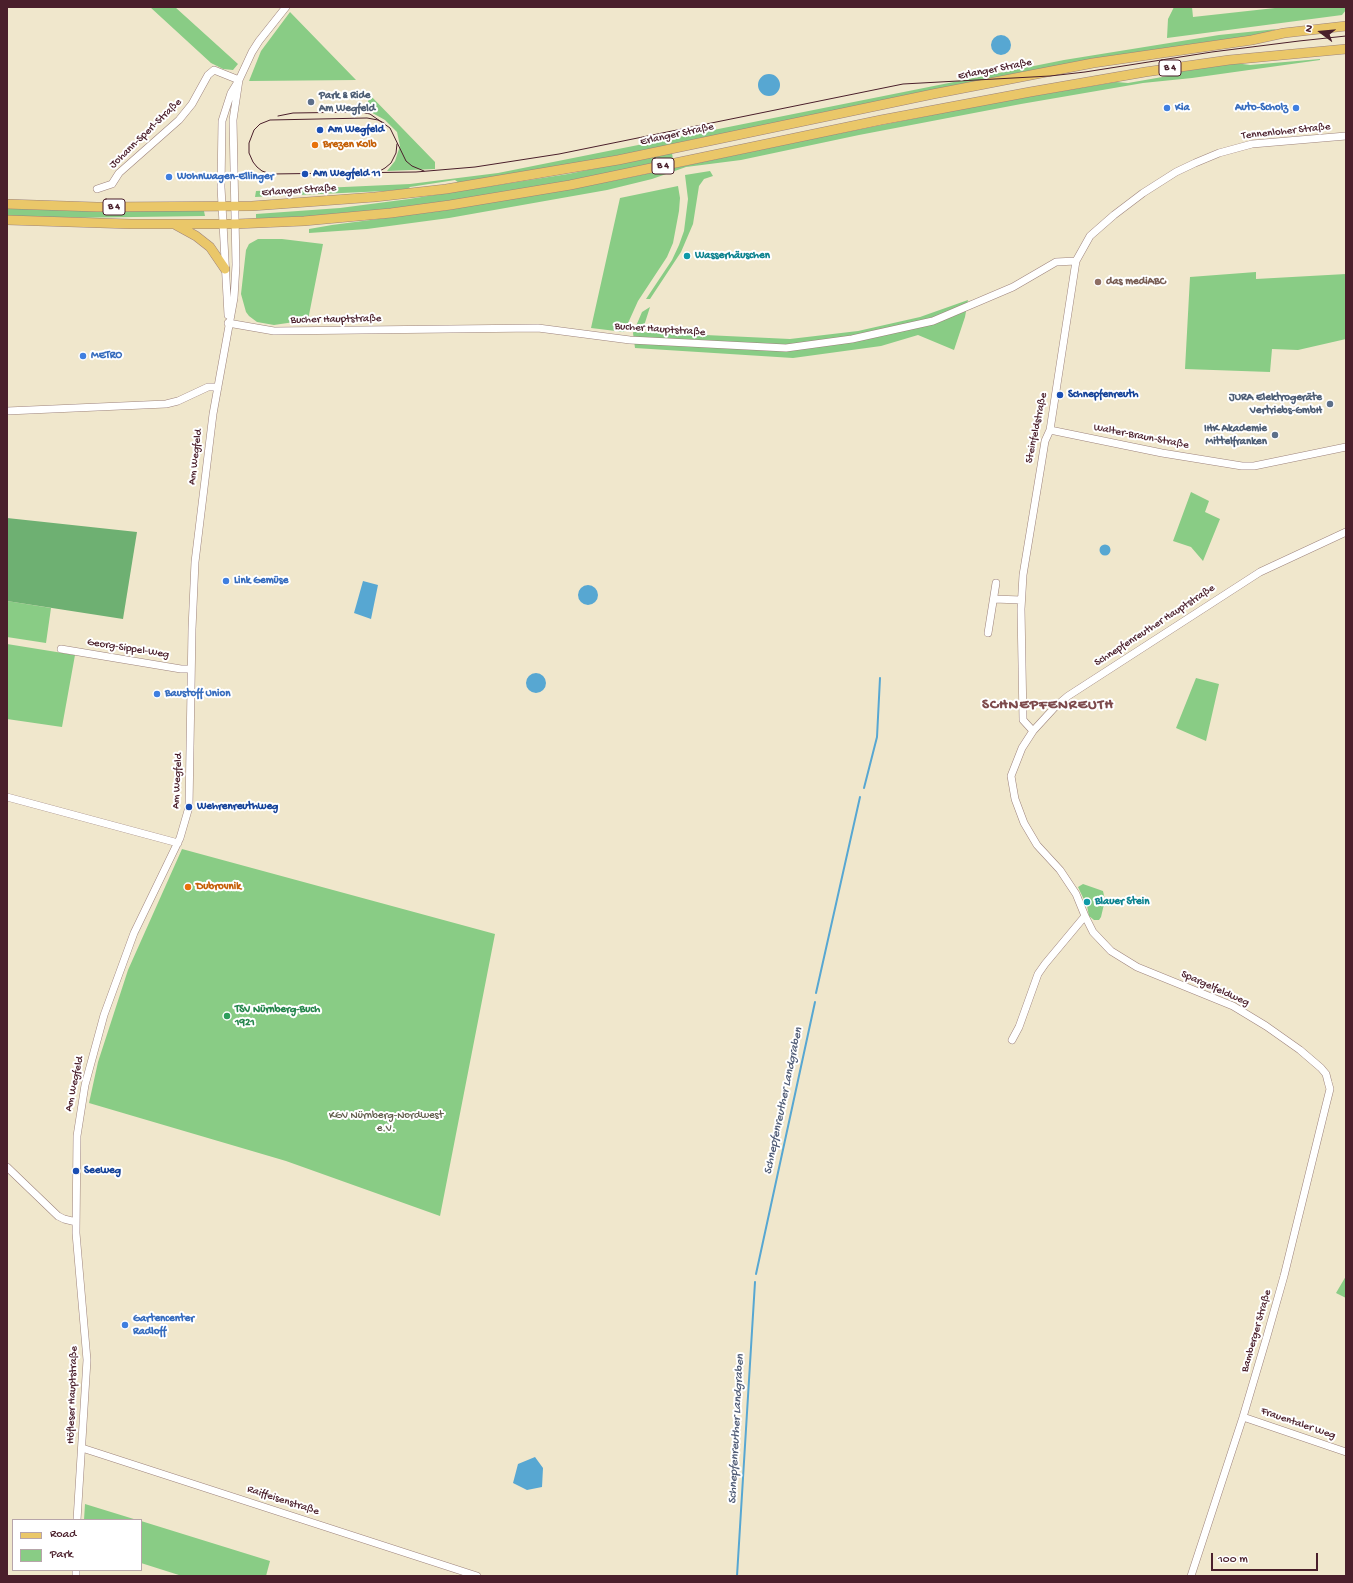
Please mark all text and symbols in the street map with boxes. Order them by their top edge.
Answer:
north arrow [1301,12,1341,52]
text: N [1303,24,1316,34]
street label: Erlanger Straße [957,56,1033,84]
road number: B 4 [1159,60,1181,76]
place label: Park & Ride Am Wegfeld [319,89,375,115]
street label: Johann-Sperl-Straße [107,96,185,172]
marker: Park & Ride Am Wegfeld [306,97,316,107]
place label: Kia [1175,101,1190,115]
place label: Auto-Scholz [1235,101,1288,115]
marker: Kia [1162,103,1172,113]
marker: Auto-Scholz [1291,103,1301,113]
street label: Erlanger Straße [639,121,715,149]
street label: Tennenloher Straße [1241,121,1331,143]
place label: Am Wegfeld [328,123,384,137]
marker: Am Wegfeld [315,125,325,135]
place label: Brezen Kolb [323,138,377,152]
marker: Brezen Kolb [310,140,320,150]
road number: B 4 [652,158,674,174]
place label: Am Wegfeld 11 [313,167,381,181]
marker: Am Wegfeld 11 [300,169,310,179]
place label: Wohnwagen-Ellinger [177,170,274,184]
marker: Wohnwagen-Ellinger [164,172,174,182]
street label: Erlanger Straße [261,182,337,200]
road number: B 4 [103,199,125,215]
place label: Wasserhäuschen [695,249,770,263]
marker: Wasserhäuschen [682,251,692,261]
place label: das mediABC [1106,275,1166,289]
marker: das mediABC [1093,277,1103,287]
street label: Bucher Hauptstraße [290,313,382,327]
street label: Bucher Hauptstraße [614,320,706,340]
place label: METRO [91,349,122,363]
marker: METRO [78,351,88,361]
place label: Schnepfenreuth [1068,388,1138,402]
marker: Schnepfenreuth [1055,390,1065,400]
place label: JURA Elektrogeräte Vertriebs-GmbH [1229,391,1322,417]
street label: Steinfeldstraße [1023,392,1051,464]
marker: JURA Elektrogeräte Vertriebs-GmbH [1325,399,1335,409]
street label: Walter-Braun-Straße [1092,421,1190,453]
place label: IHK Akademie Mittelfranken [1204,422,1267,448]
street label: Am Wegfeld [186,428,206,486]
marker: IHK Akademie Mittelfranken [1270,430,1280,440]
place label: Link Gemüse [234,574,288,588]
marker: Link Gemüse [221,576,231,586]
street label: Schnepfenreuther Hauptstraße [1092,582,1218,670]
street label: Georg-Sippel-Weg [86,636,170,662]
place label: Baustoff Union [165,687,230,701]
marker: Baustoff Union [152,689,162,699]
district label: SCHNEPFENREUTH [982,697,1114,715]
street label: Am Wegfeld [170,753,186,809]
place label: Wehrenreuthweg [197,800,278,814]
marker: Wehrenreuthweg [184,802,194,812]
place label: Dubrovnik [196,880,241,894]
marker: Dubrovnik [183,882,193,892]
place label: Blauer Stein [1095,895,1149,909]
marker: Blauer Stein [1082,897,1092,907]
street label: Spargelfeldweg [1179,968,1251,1010]
place label: TSV Nürnberg-Buch 1921 [235,1003,320,1029]
marker: TSV Nürnberg-Buch 1921 [222,1011,232,1021]
water label: Schnepfenreuther Landgraben [761,1026,807,1176]
street label: Am Wegfeld [63,1055,87,1113]
park label: KGV Nürnberg-Nordwest e.V. [329,1109,443,1135]
place label: Seeweg [84,1164,121,1178]
marker: Seeweg [71,1166,81,1176]
street label: Bamberger Straße [1239,1288,1275,1374]
place label: Gartencenter Radloff [133,1312,194,1338]
marker: Gartencenter Radloff [120,1320,130,1330]
street label: Höfleser Hauptstraße [65,1346,81,1444]
water label: Schnepfenreuther Landgraben [726,1354,748,1504]
street label: Frauentaler Weg [1259,1405,1337,1443]
street label: Raiffeisenstraße [245,1483,321,1519]
legend [12,1519,142,1571]
text: Road [50,1528,76,1542]
scale bar [1213,1545,1320,1571]
text: Park [50,1548,73,1562]
text: 100 m [1218,1553,1248,1567]

